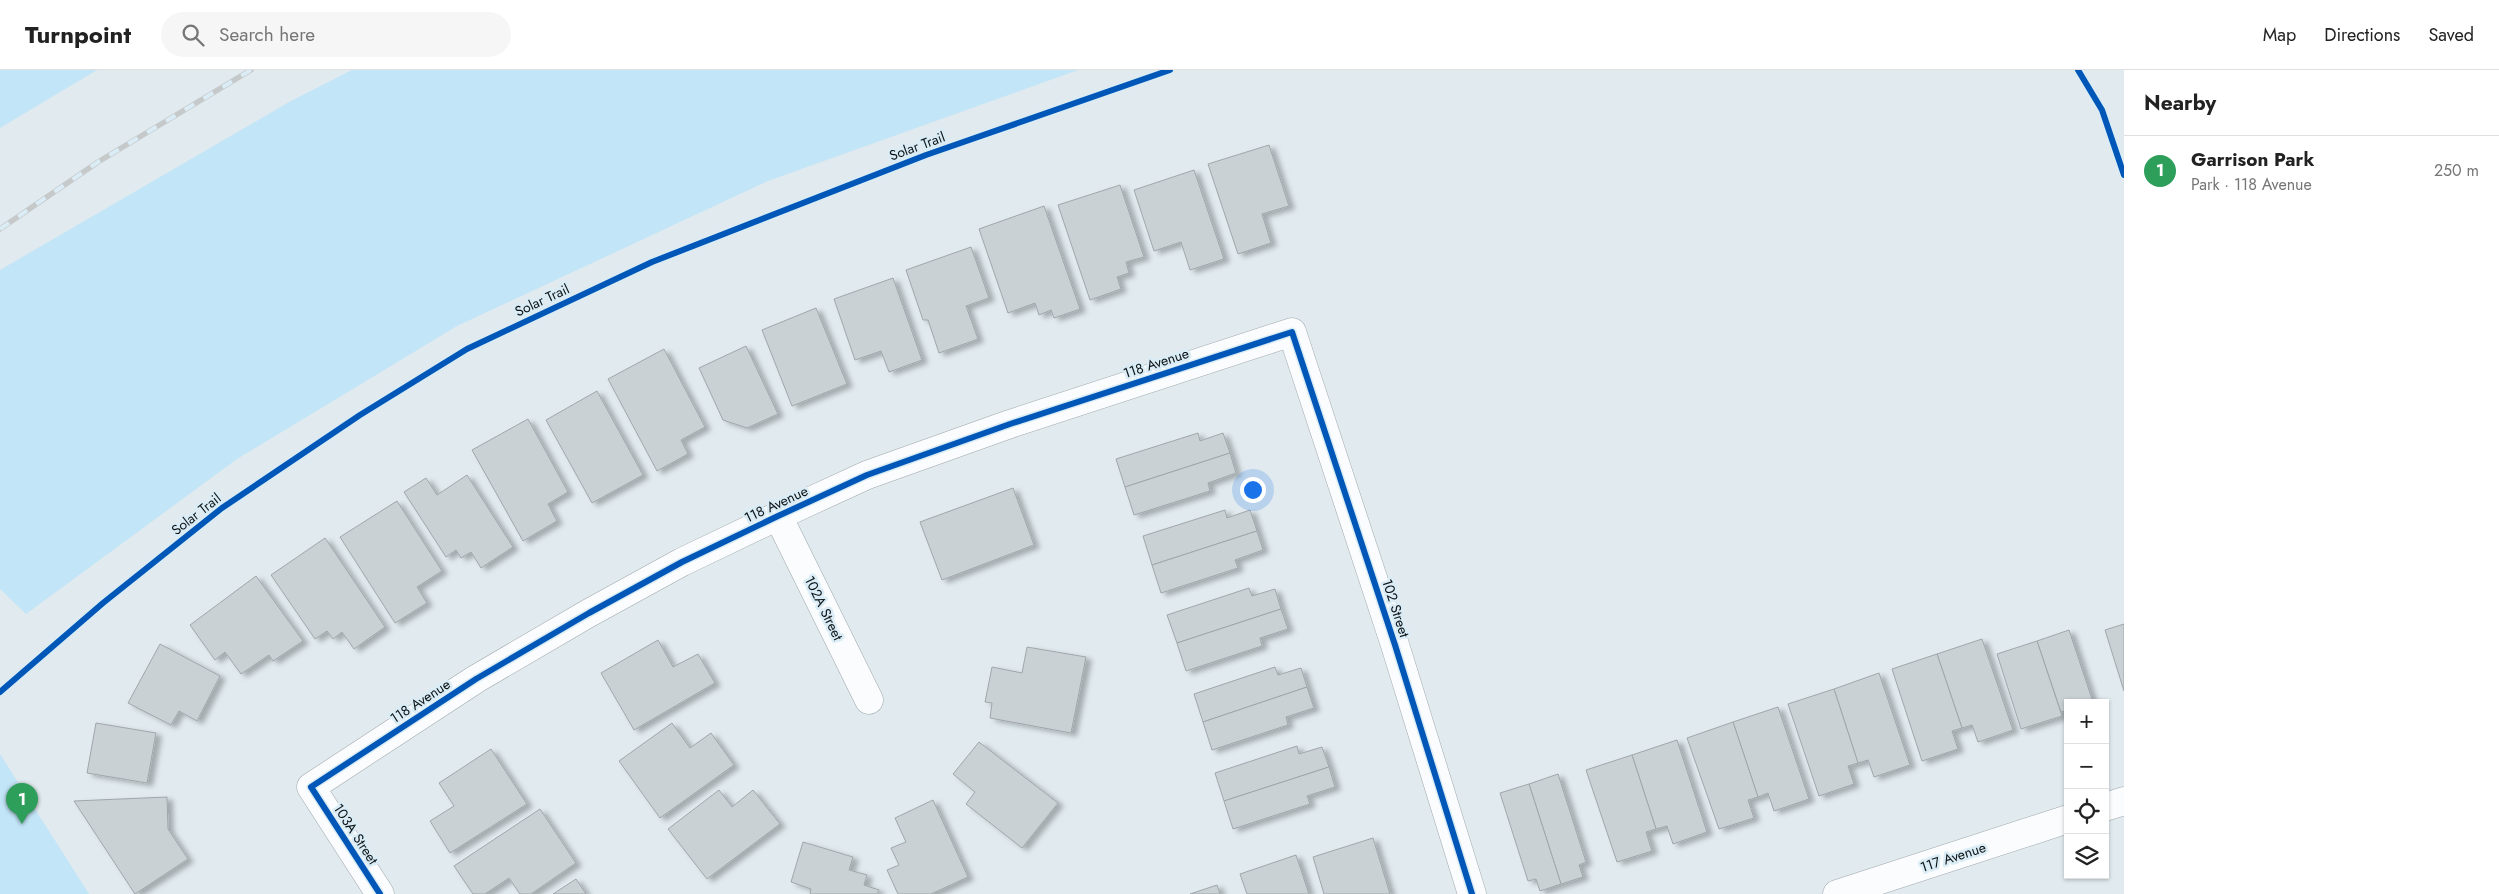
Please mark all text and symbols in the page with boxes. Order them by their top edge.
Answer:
search box [161,12,511,57]
text: Turnpoint [25,17,131,52]
icon: search [179,21,207,49]
text: Search here [219,21,315,48]
text: Map [2263,22,2296,48]
text: Directions [2324,22,2400,48]
text: Saved [2428,22,2474,48]
text: Nearby [2144,88,2216,118]
street label: Solar Trail [886,127,948,165]
text: Garrison Park [2191,146,2314,173]
text: 1 [2156,159,2164,182]
text: 250 m [2434,159,2479,182]
text: Park · 118 Avenue [2191,173,2312,196]
street label: Solar Trail [511,279,573,321]
street label: 118 Avenue [1121,343,1191,383]
your location [1240,477,1266,503]
street label: 118 Avenue [741,481,811,527]
street label: Solar Trail [167,488,225,540]
street label: 102A Street [800,572,849,644]
street label: 102 Street [1377,576,1415,640]
street label: 118 Avenue [386,674,454,728]
map controls [2064,699,2109,879]
button: + [2064,699,2109,744]
button: − [2064,744,2109,789]
pin: 1 [6,783,38,824]
button: locate [2064,789,2109,834]
street label: 103A Street [329,800,384,869]
button: layers [2064,834,2109,879]
street label: 117 Avenue [1918,837,1988,877]

